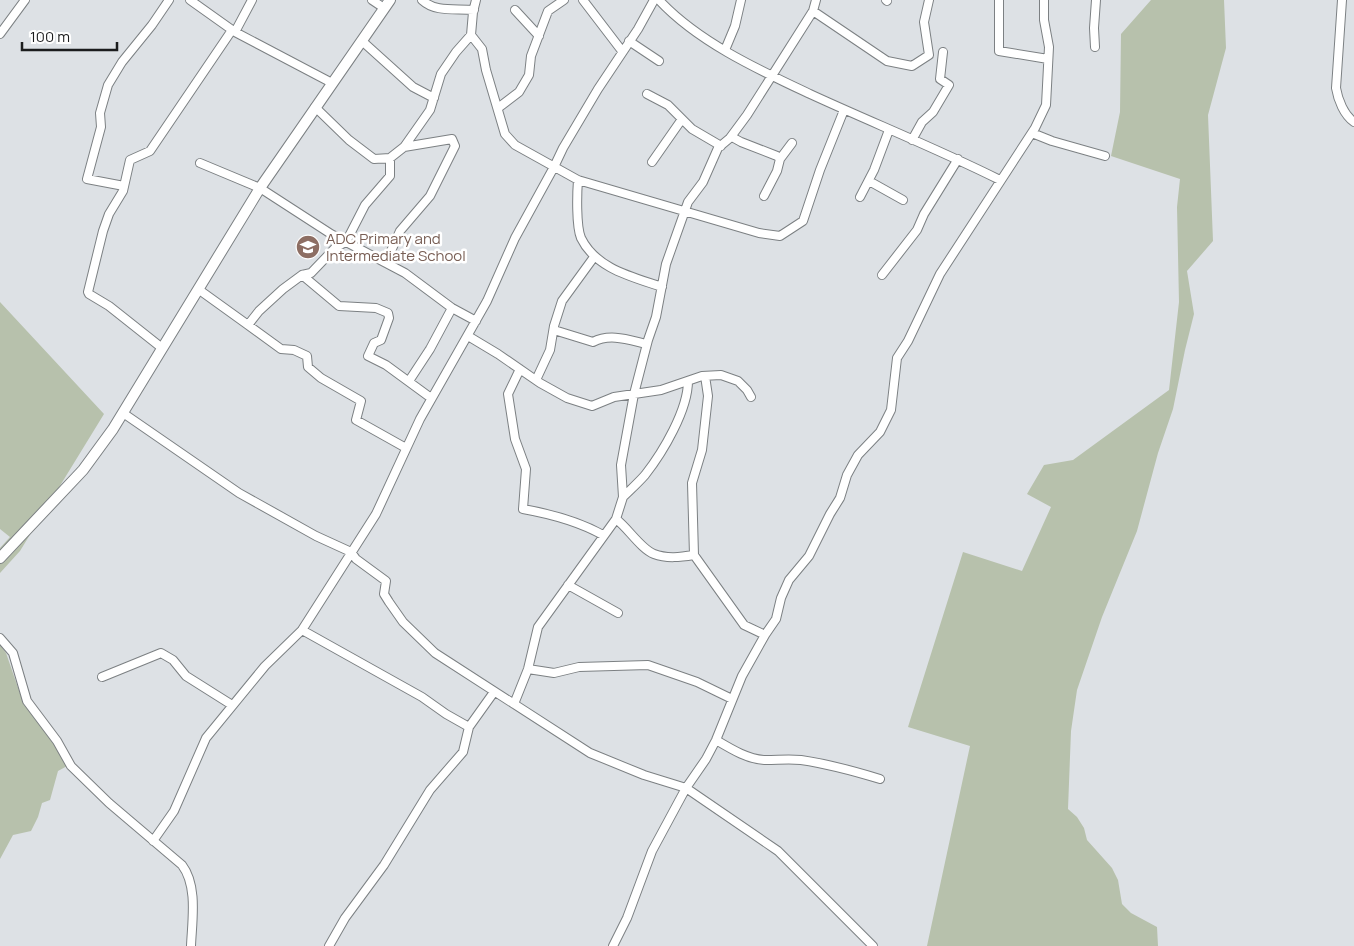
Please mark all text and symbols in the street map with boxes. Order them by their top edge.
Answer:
scale bar [22,20,118,52]
text: 100 m [30,26,70,47]
place label: ADC Primary and Intermediate School [326,228,466,266]
school or university icon: ADC Primary and Intermediate School [295,234,321,260]

